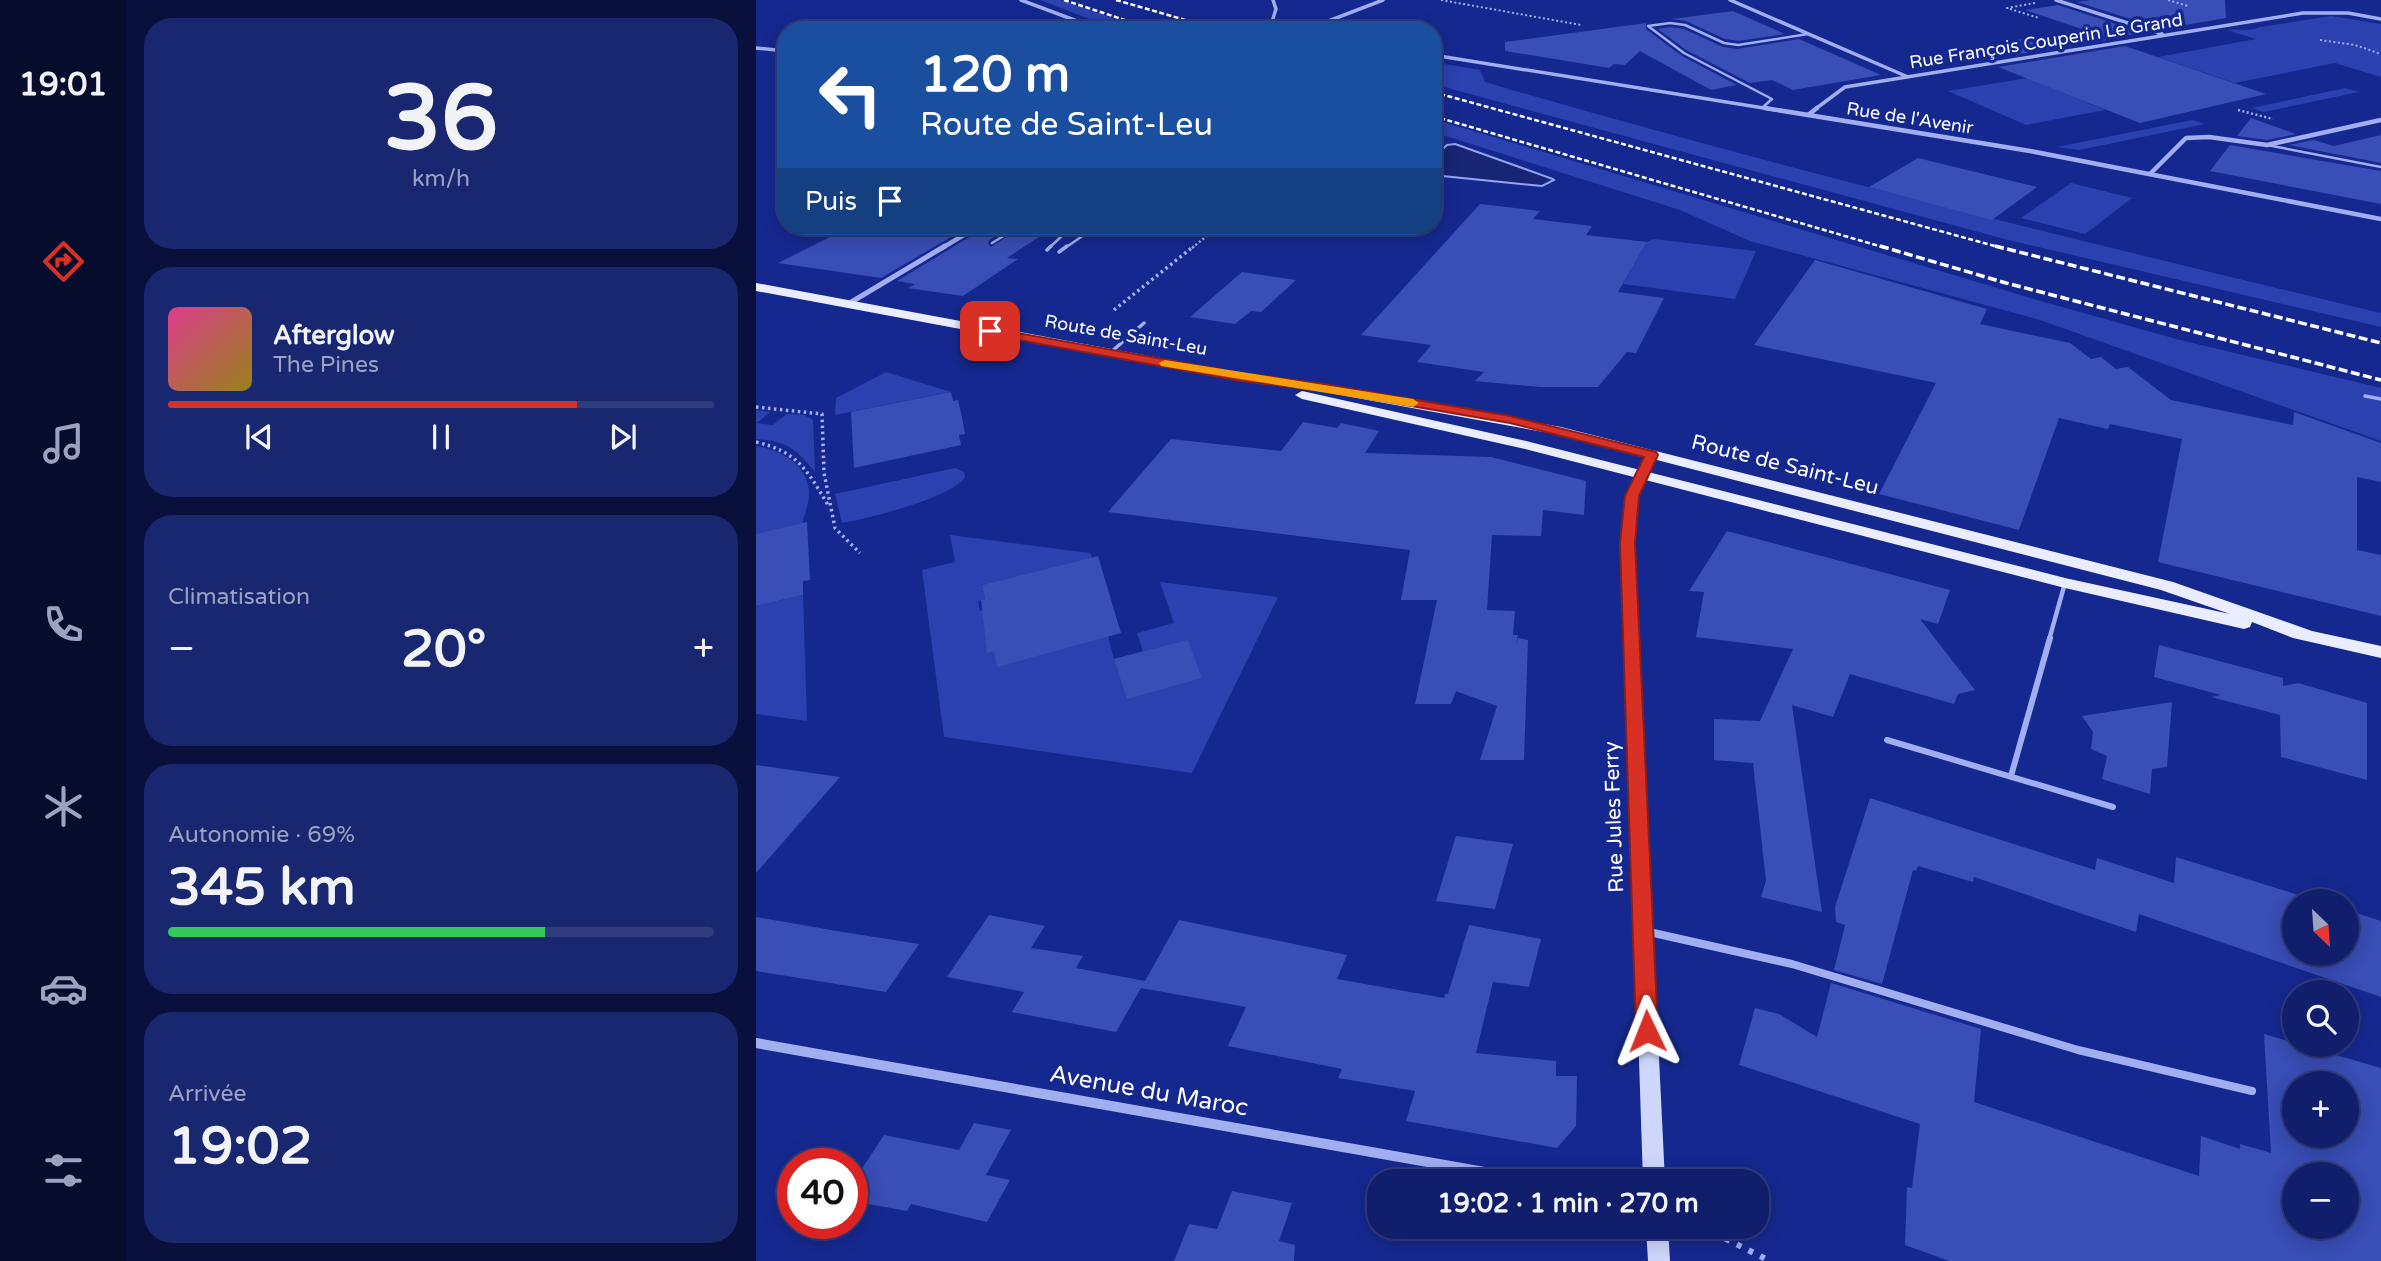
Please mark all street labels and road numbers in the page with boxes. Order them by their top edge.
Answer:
street label: Rue François Couperin Le Grand [1908,9,2184,73]
street label: Rue de l'Avenir [1845,97,1975,139]
street label: Route de Saint-Leu [1043,310,1209,360]
street label: Route de Saint-Leu [1689,430,1881,500]
street label: Rue Jules Ferry [1599,741,1629,893]
street label: Avenue du Maroc [1047,1059,1251,1123]

